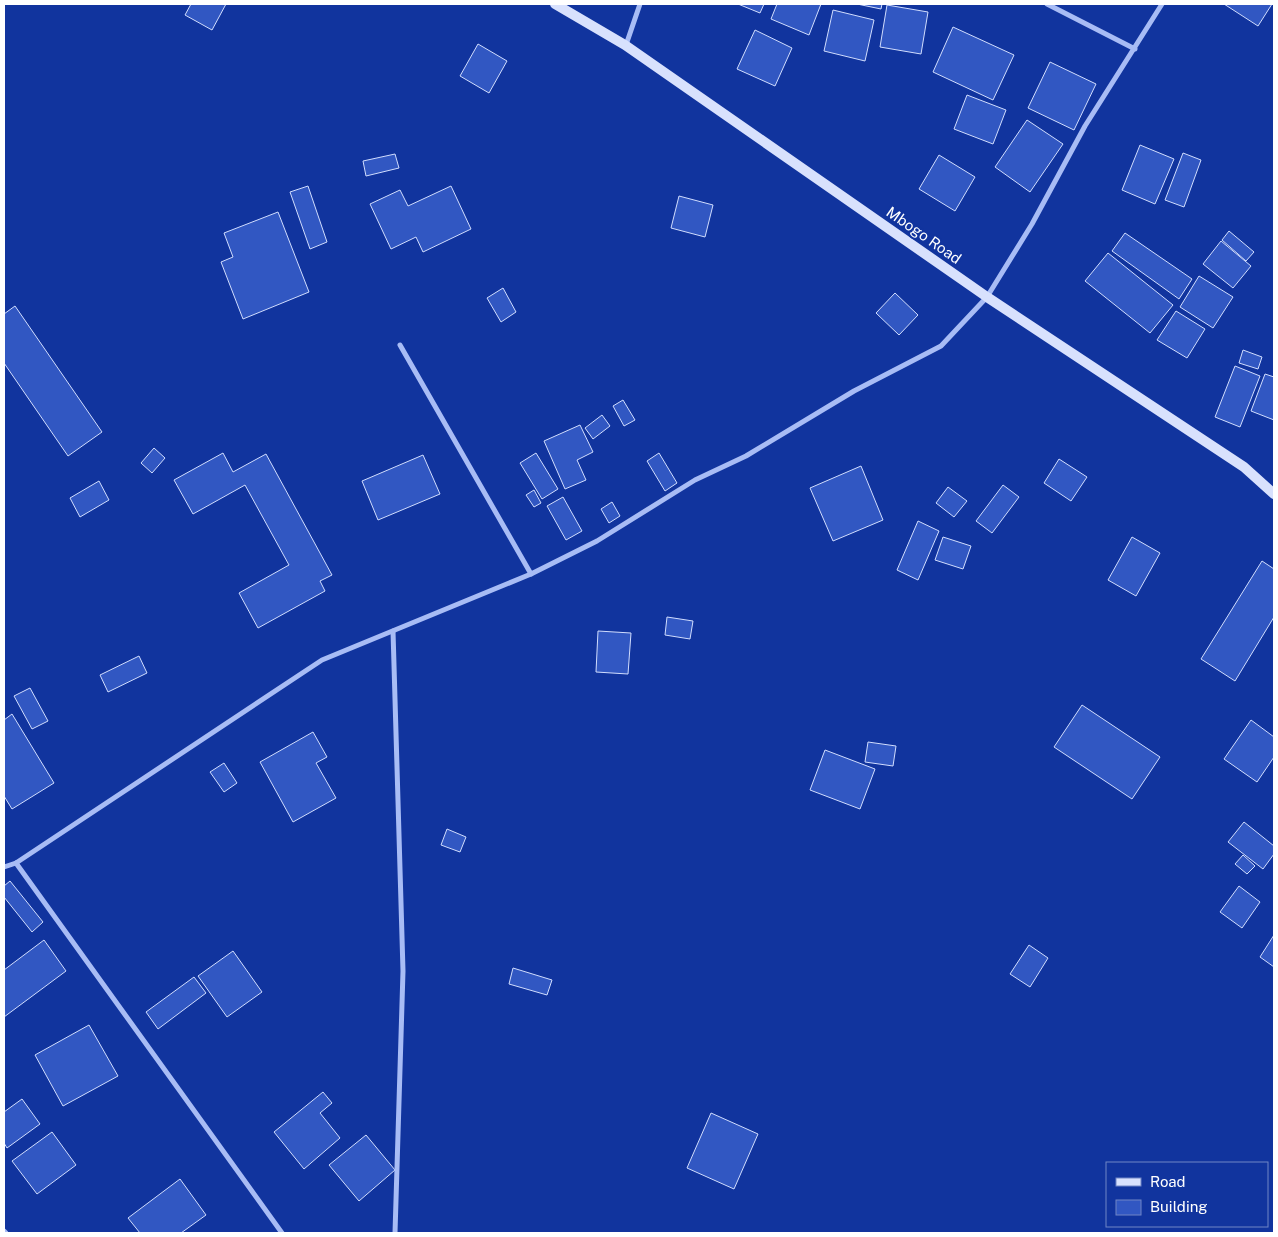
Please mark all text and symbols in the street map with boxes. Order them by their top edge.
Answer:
street label: Mbogo Road [883,203,965,267]
legend [1106,1162,1268,1227]
text: Road [1150,1173,1186,1190]
text: Building [1150,1198,1208,1215]

